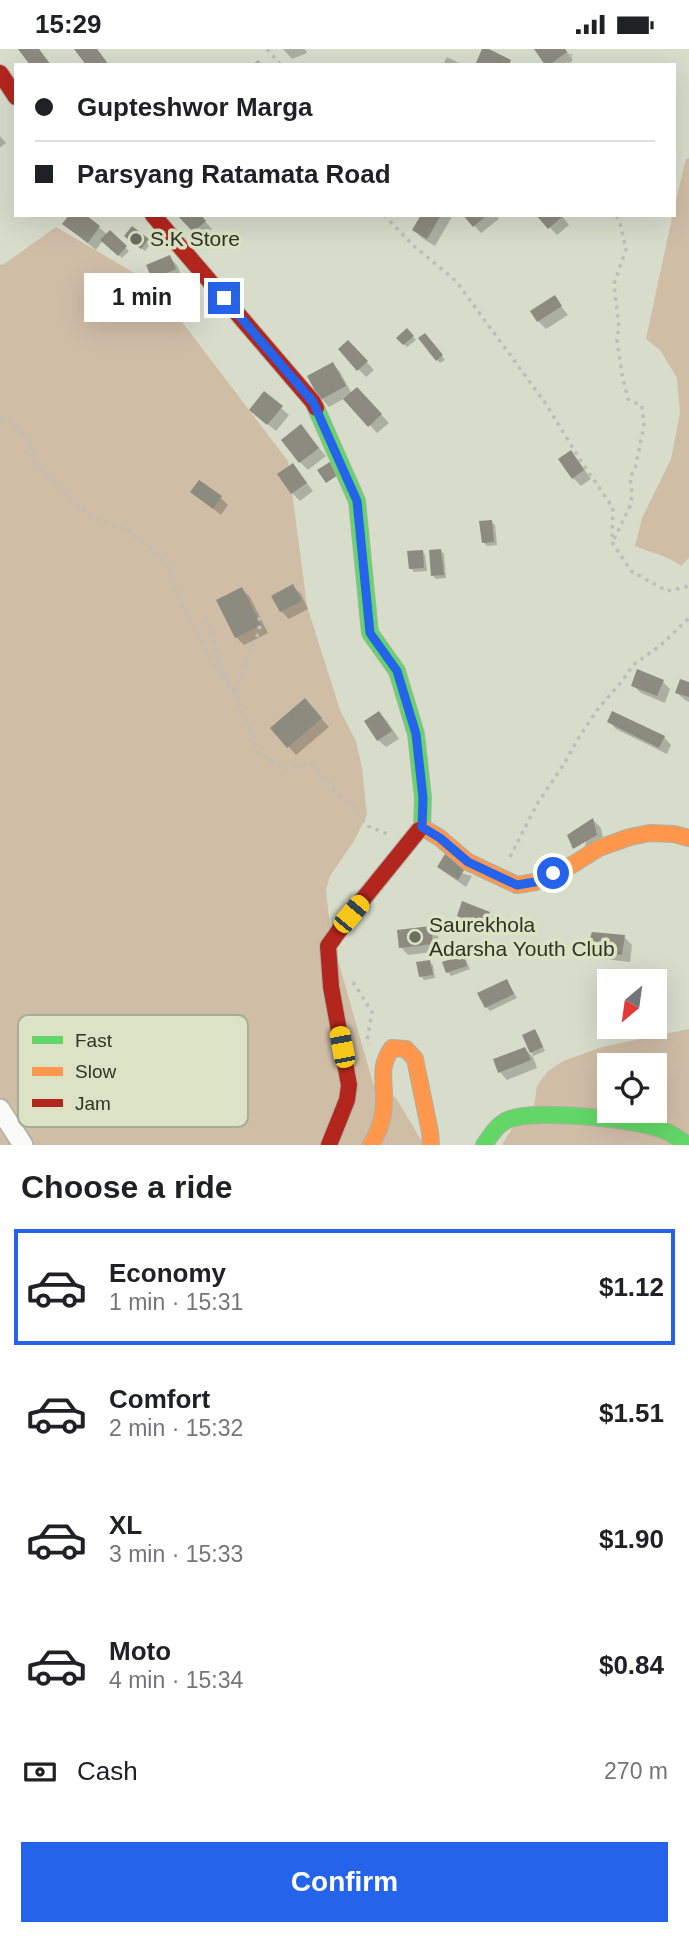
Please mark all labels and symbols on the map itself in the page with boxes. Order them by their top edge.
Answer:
place label: S.K Store [150,227,240,250]
marker: S.K Store [128,231,144,247]
callout: 1 min [84,273,200,323]
route end [208,282,240,314]
route start [537,857,569,889]
car [330,891,373,937]
place label: Saurekhola Adarsha Youth Club [429,913,615,960]
marker: Saurekhola Adarsha Youth Club [407,929,423,945]
north arrow [597,969,667,1039]
legend [18,1015,248,1127]
car [328,1024,357,1070]
text: Fast [75,1030,113,1051]
text: Slow [75,1061,116,1082]
text: Jam [75,1093,111,1114]

